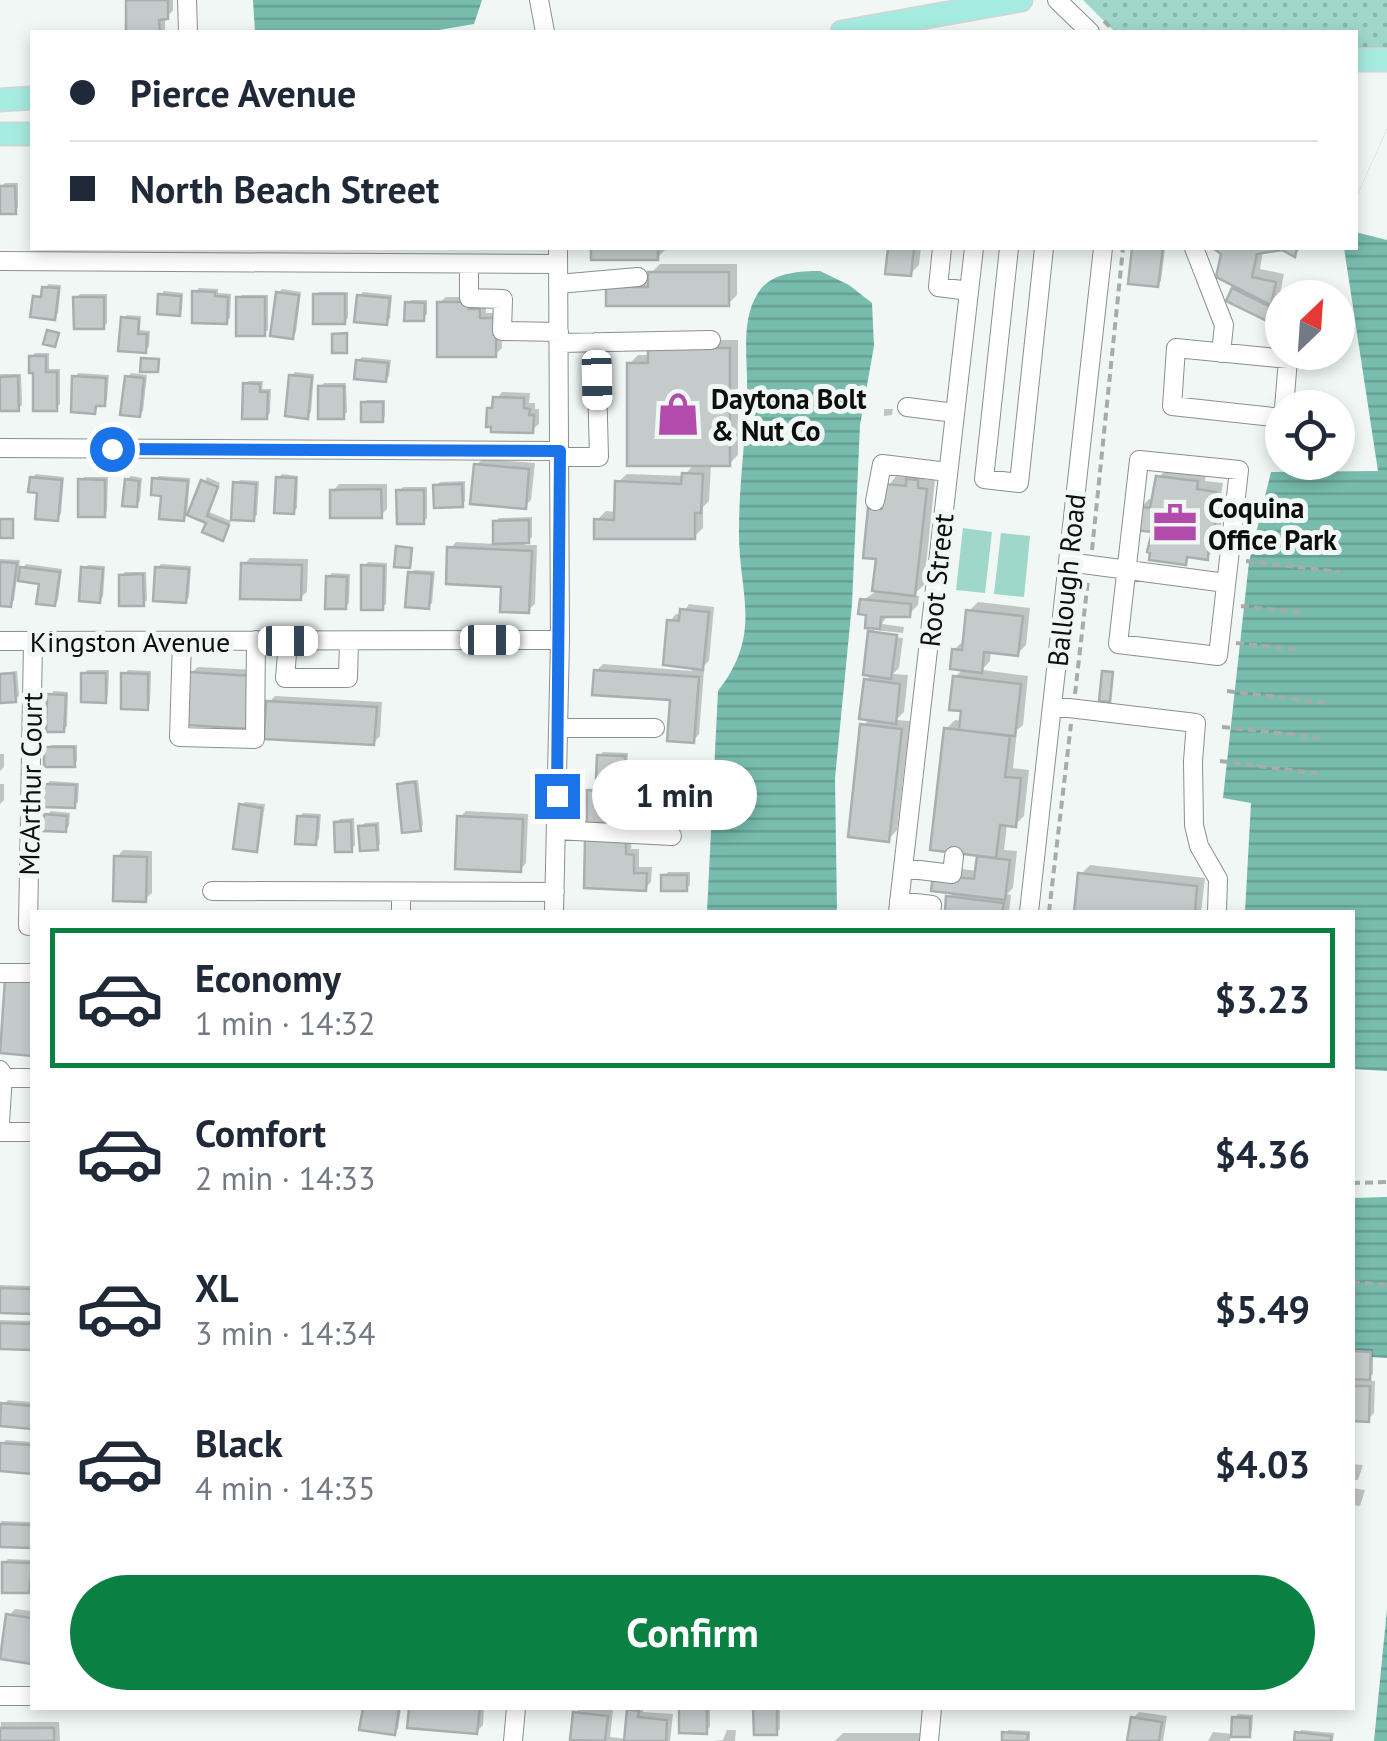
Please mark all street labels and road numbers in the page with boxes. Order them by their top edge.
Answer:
street label: Ballough Road [1039,492,1093,668]
street label: Root Street [911,511,961,648]
street label: Kingston Avenue [30,623,230,660]
street label: McArthur Court [10,691,50,876]

